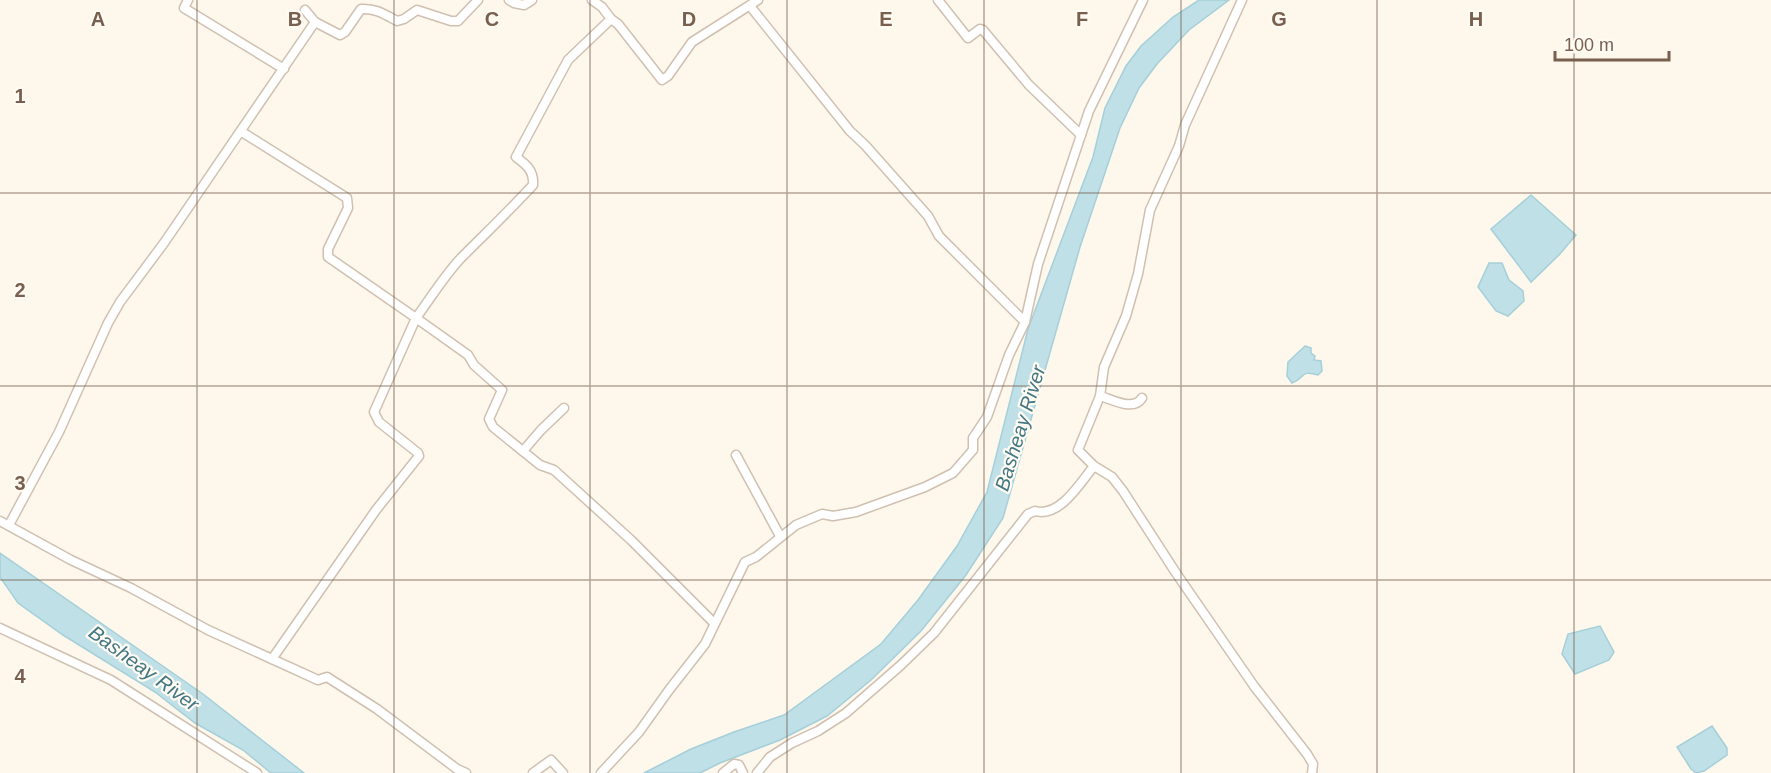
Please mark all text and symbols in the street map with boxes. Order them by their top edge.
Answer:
text: A [91,8,105,30]
text: B [288,8,302,30]
text: C [485,8,499,30]
text: D [682,8,696,30]
text: E [879,8,893,30]
text: F [1076,8,1088,30]
text: G [1271,8,1287,30]
text: H [1469,8,1483,30]
scale bar [1555,24,1669,62]
text: 100 m [1564,35,1614,55]
text: 1 [14,85,26,107]
text: 2 [14,279,26,301]
water label: Basheay River [990,361,1050,493]
text: 3 [14,472,26,494]
water label: Basheay River [85,621,204,716]
text: 4 [14,665,26,687]

